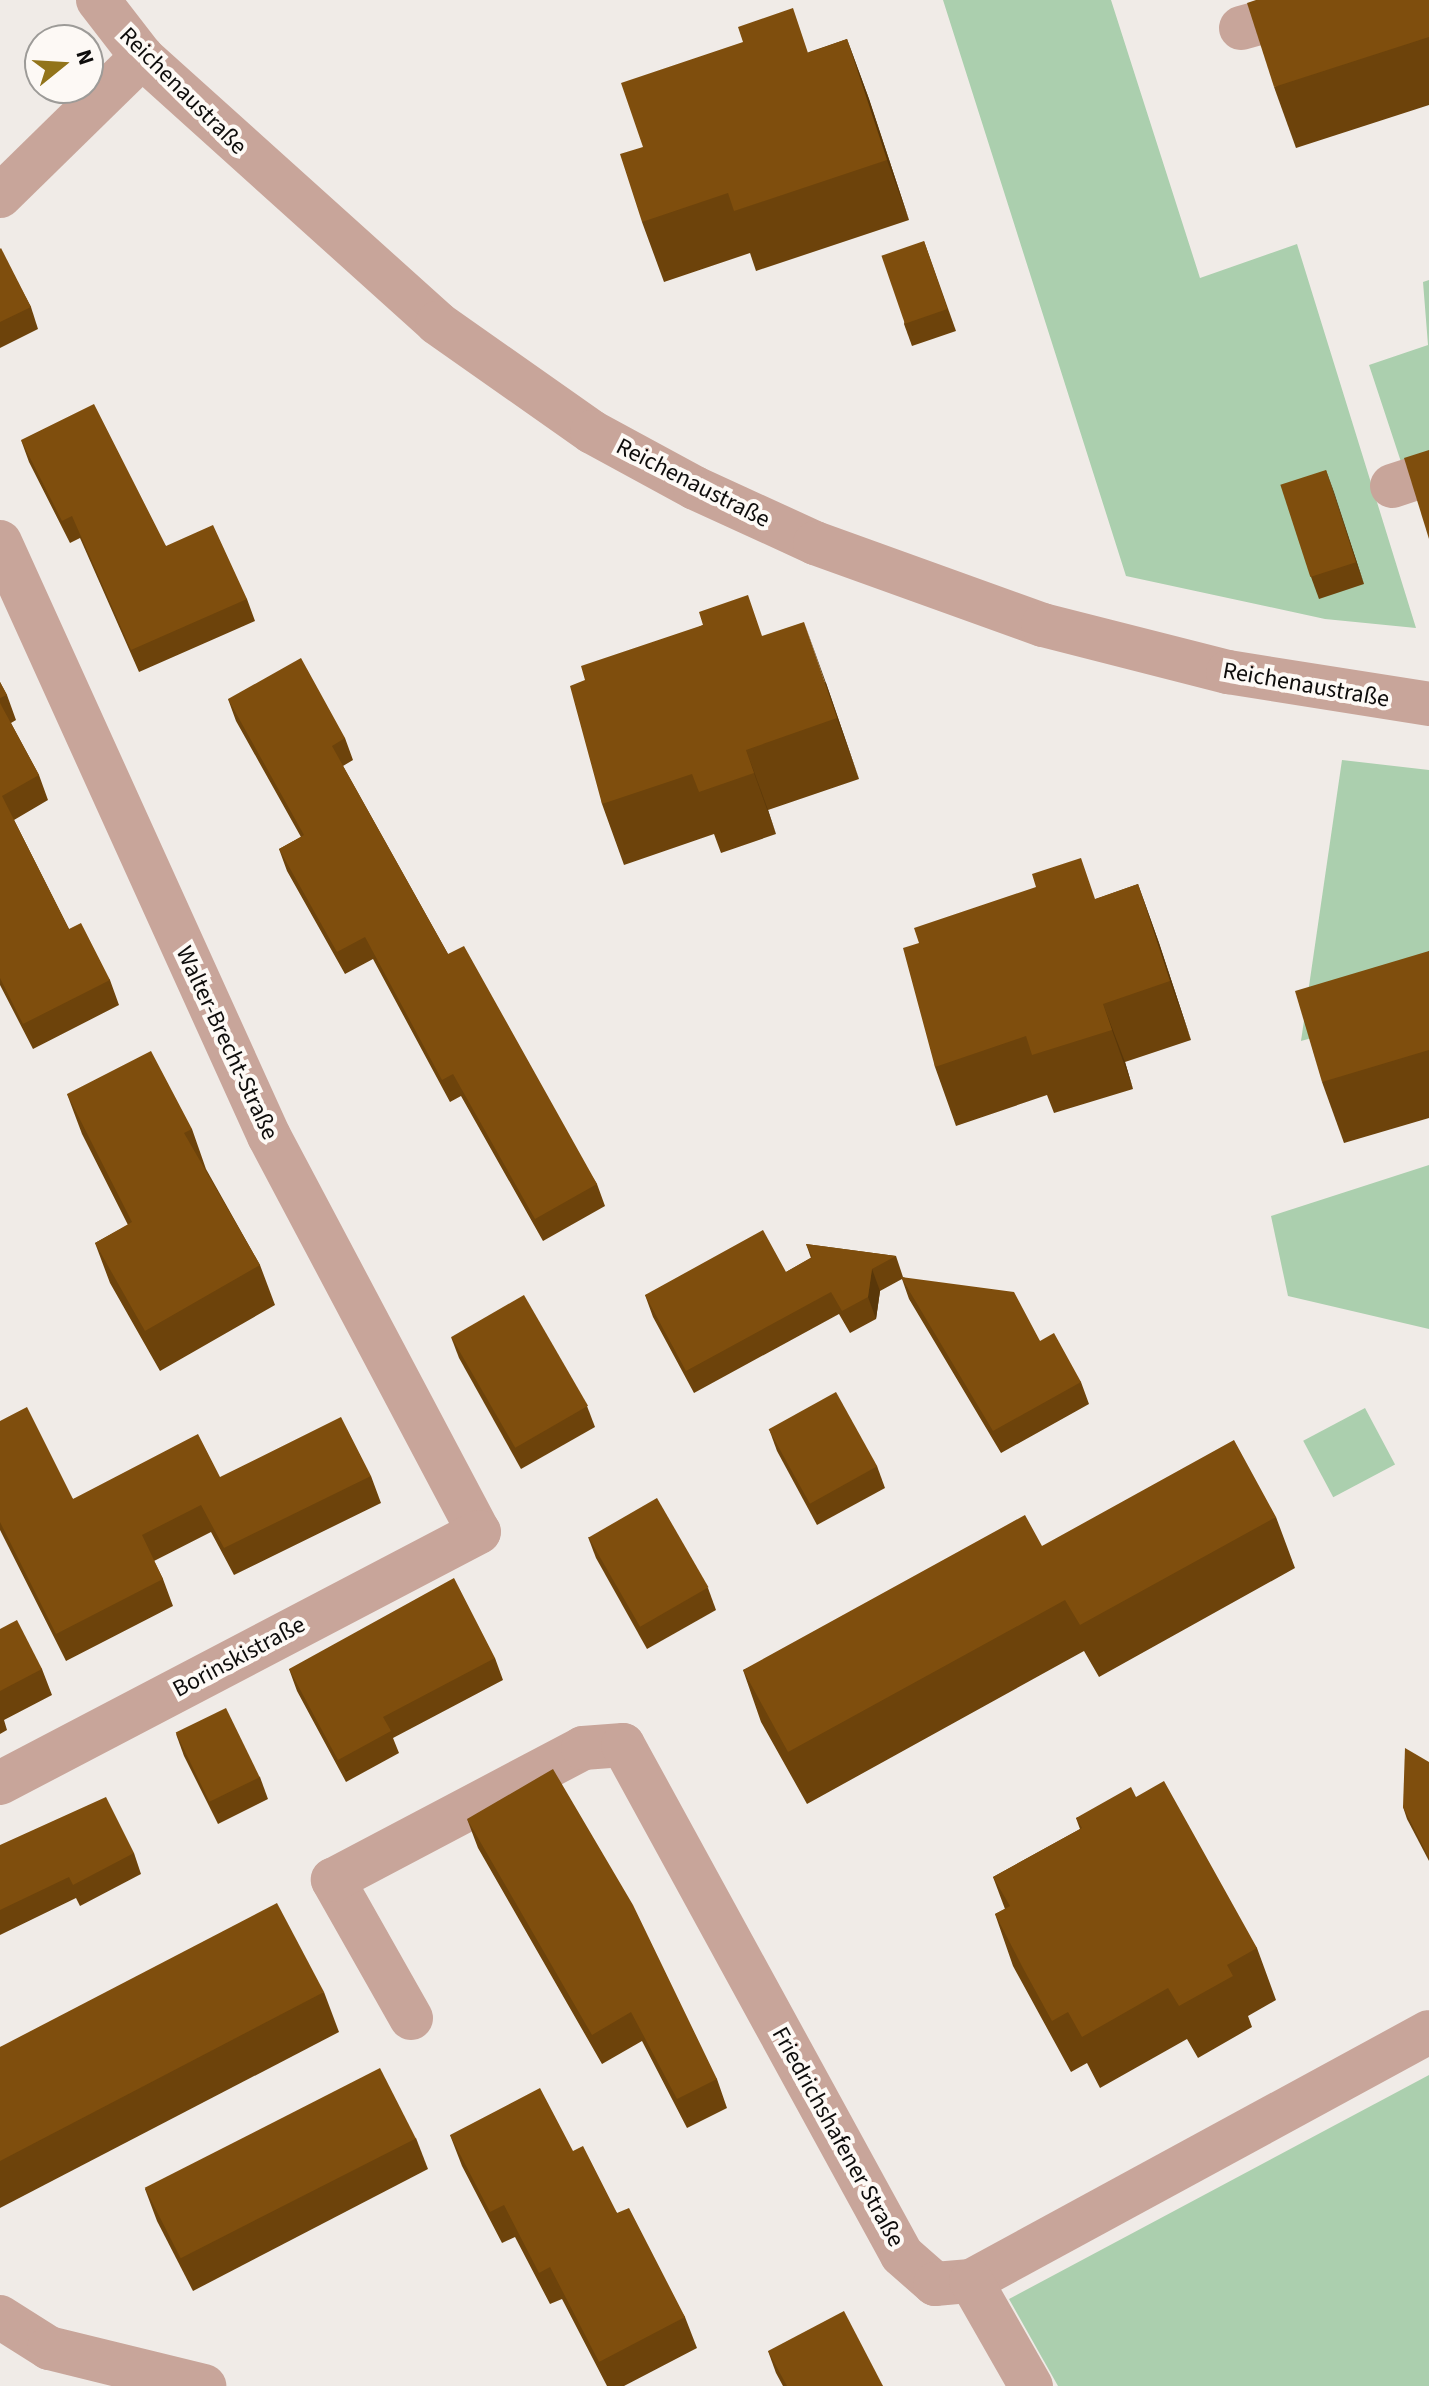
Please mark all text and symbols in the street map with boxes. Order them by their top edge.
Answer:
street label: Reichenaustraße [113,21,253,161]
north arrow [24,24,104,104]
text: N [67,45,102,69]
street label: Reichenaustraße [611,432,775,534]
street label: Reichenaustraße [1220,656,1392,714]
street label: Walter-Brecht-Straße [170,942,284,1144]
street label: Borinskistraße [168,1610,310,1704]
street label: Friedrichshafener Straße [766,2022,910,2252]

